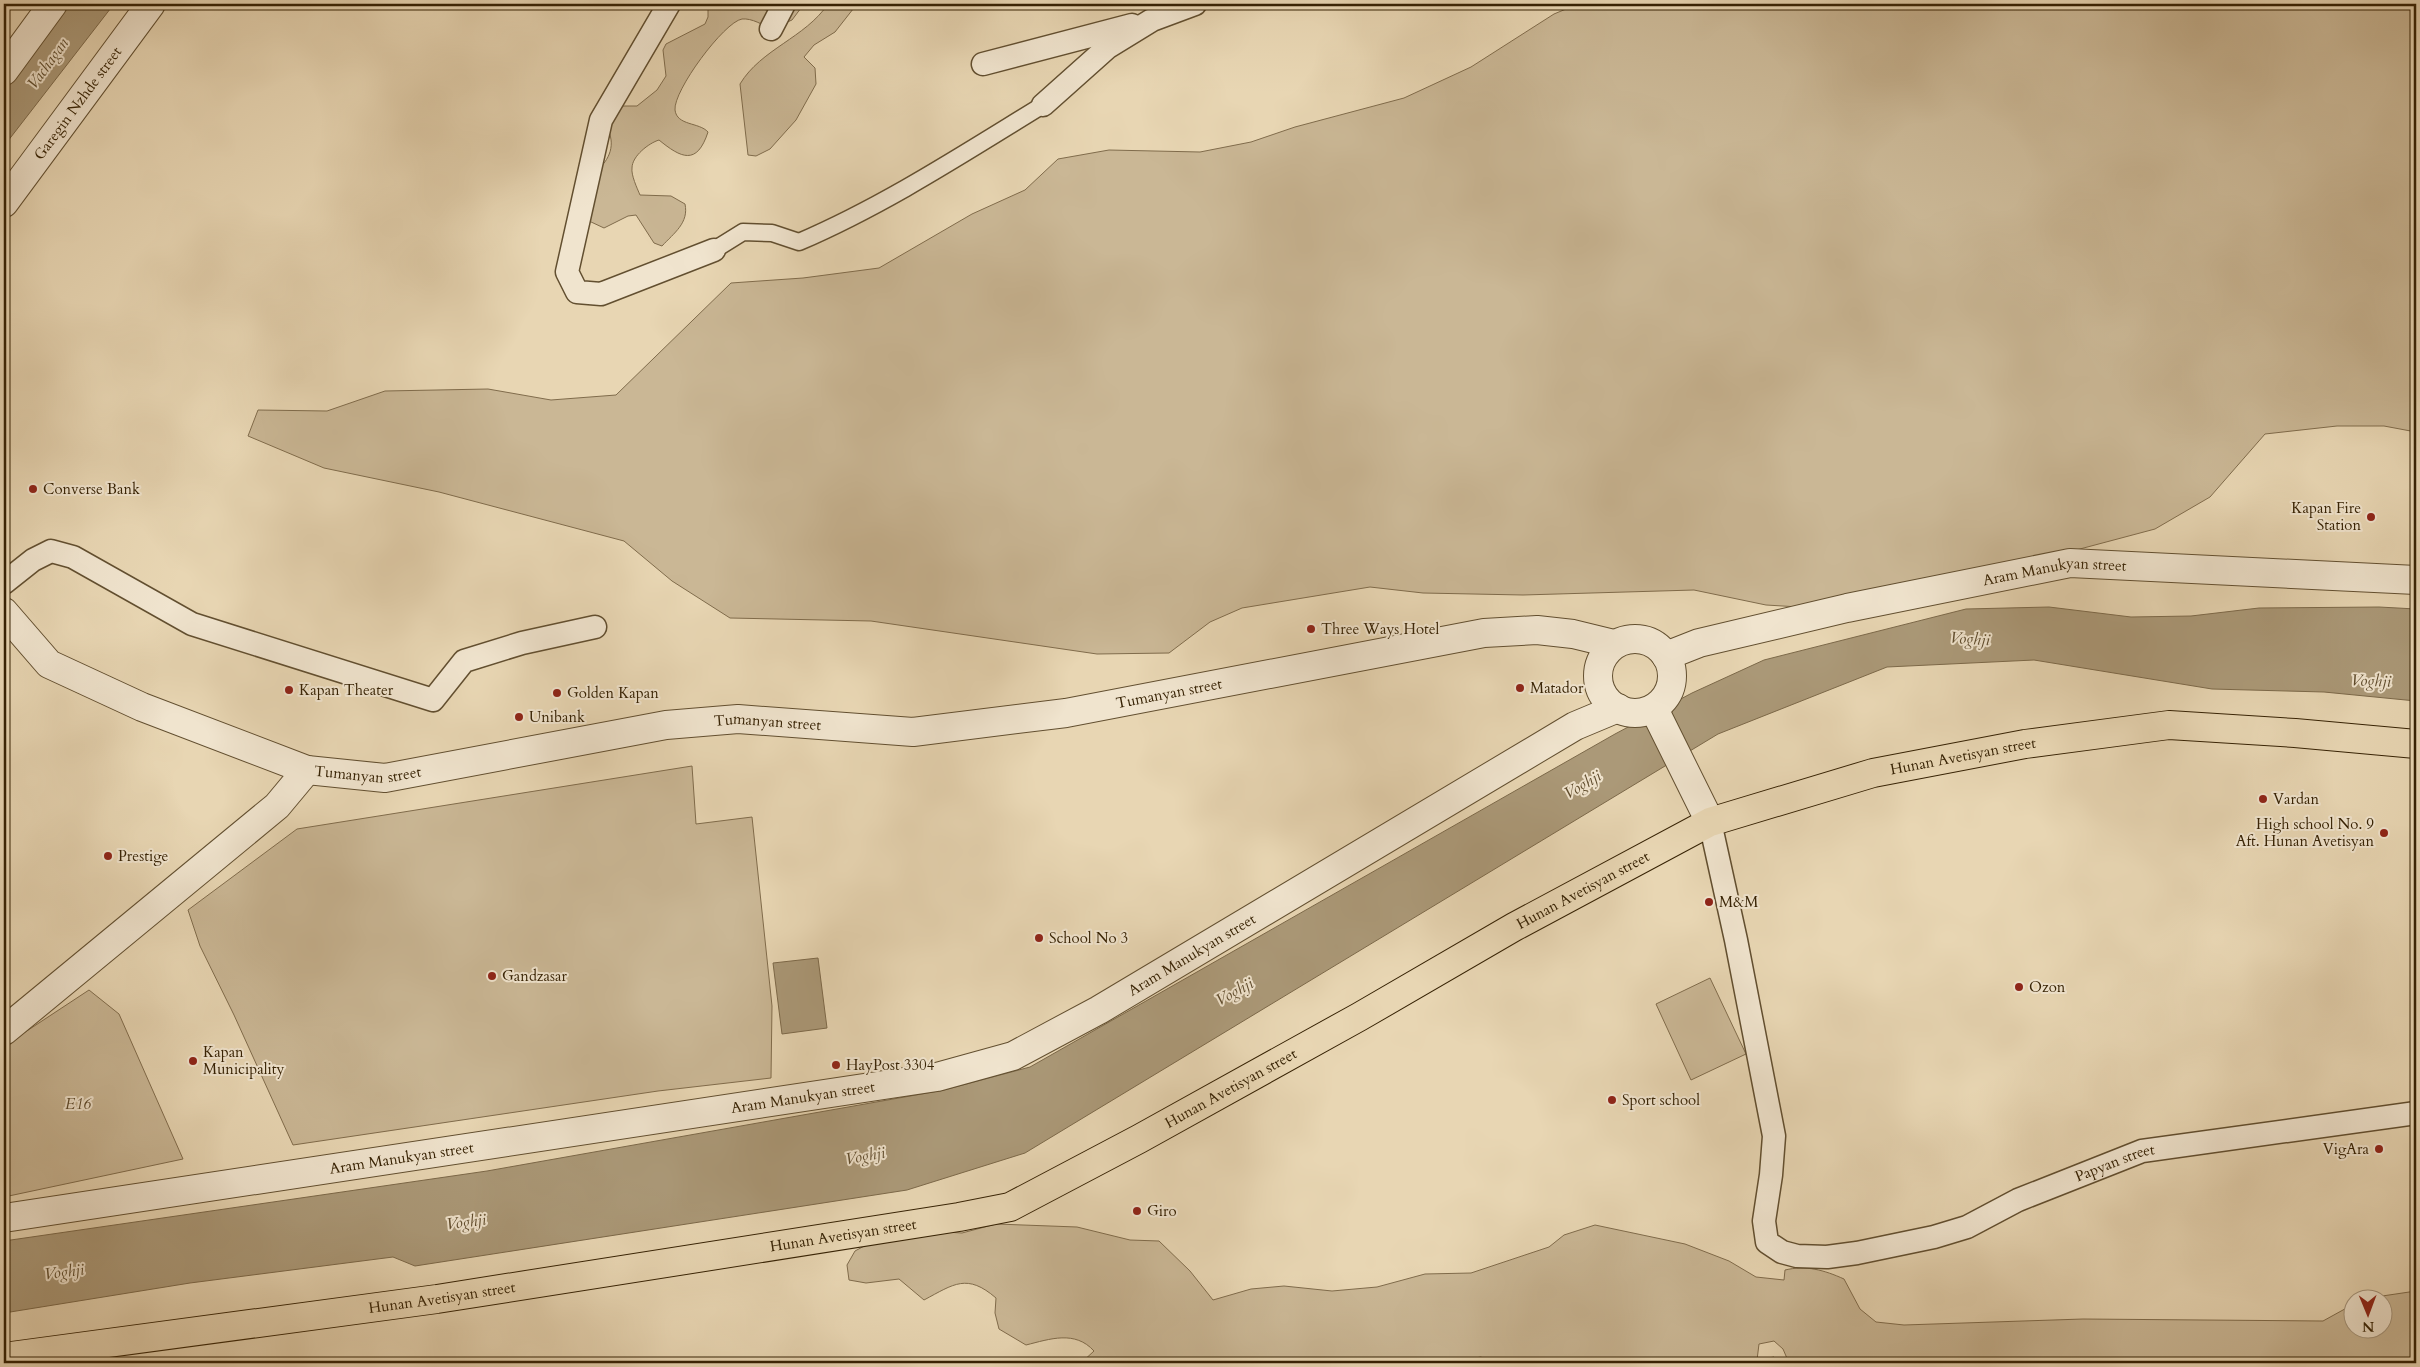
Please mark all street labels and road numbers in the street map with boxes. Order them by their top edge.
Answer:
street label: Garegin Nzhde street [29,42,126,164]
street label: Aram Manukyan street [1981,553,2127,590]
street label: Tumanyan street [1114,673,1224,713]
street label: Tumanyan street [713,709,822,735]
street label: Hunan Avetisyan street [1888,733,2037,780]
street label: Tumanyan street [313,761,423,788]
street label: Hunan Avetisyan street [1513,846,1653,934]
street label: Aram Manukyan street [1124,909,1260,1000]
street label: Hunan Avetisyan street [1161,1043,1301,1133]
street label: Aram Manukyan street [730,1076,877,1118]
street label: Aram Manukyan street [328,1137,475,1179]
street label: Papyan street [2072,1139,2156,1187]
street label: Hunan Avetisyan street [768,1214,918,1257]
street label: Hunan Avetisyan street [367,1277,517,1318]

